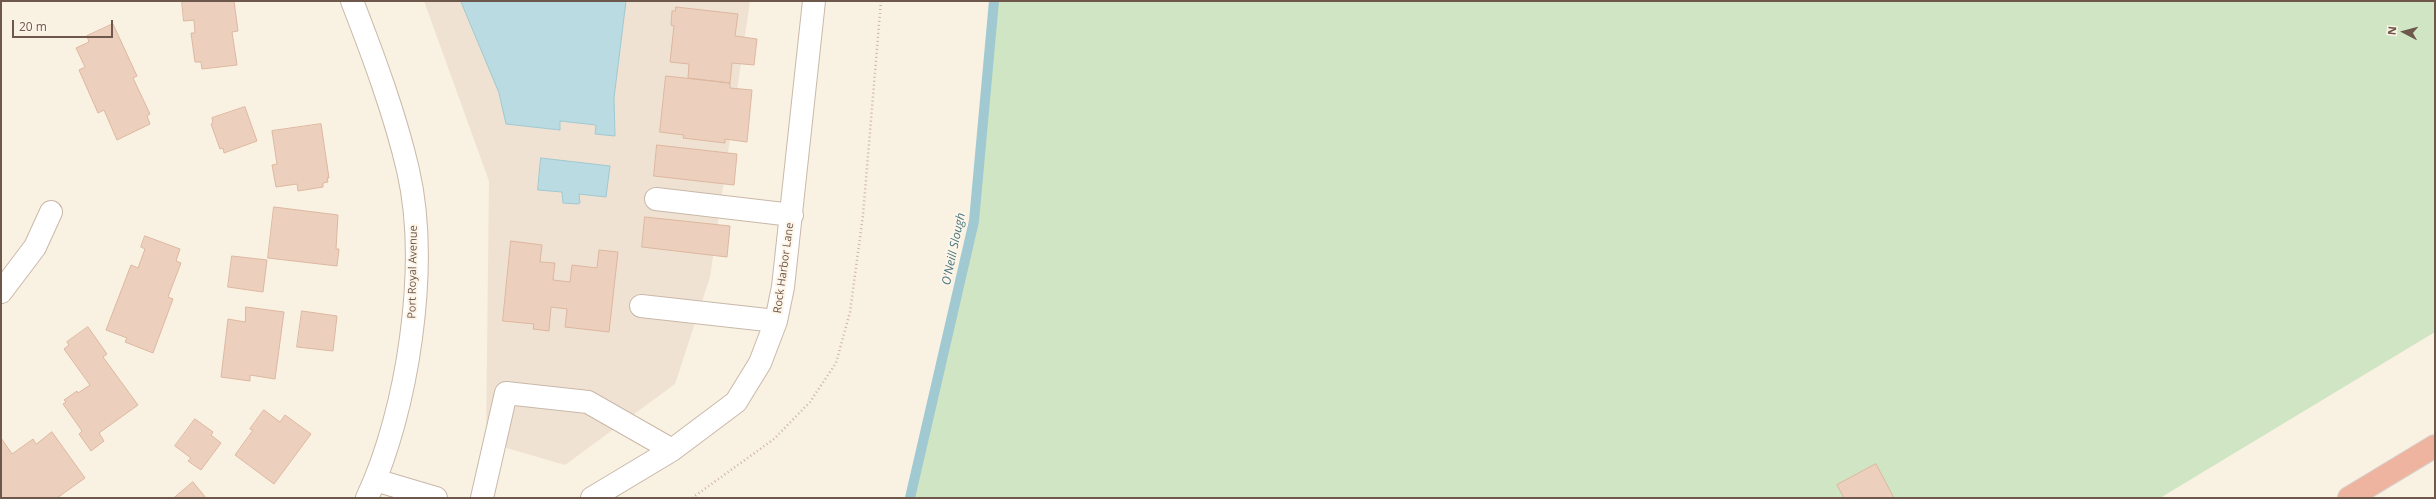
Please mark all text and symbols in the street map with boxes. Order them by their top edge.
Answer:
scale bar [14,12,115,38]
north arrow [2384,12,2424,52]
text: 20 m [19,18,47,35]
text: N [2384,25,2399,36]
water label: O'Neill Slough [939,211,969,287]
street label: Rock Harbor Lane [771,222,797,314]
street label: Port Royal Avenue [406,225,420,319]

